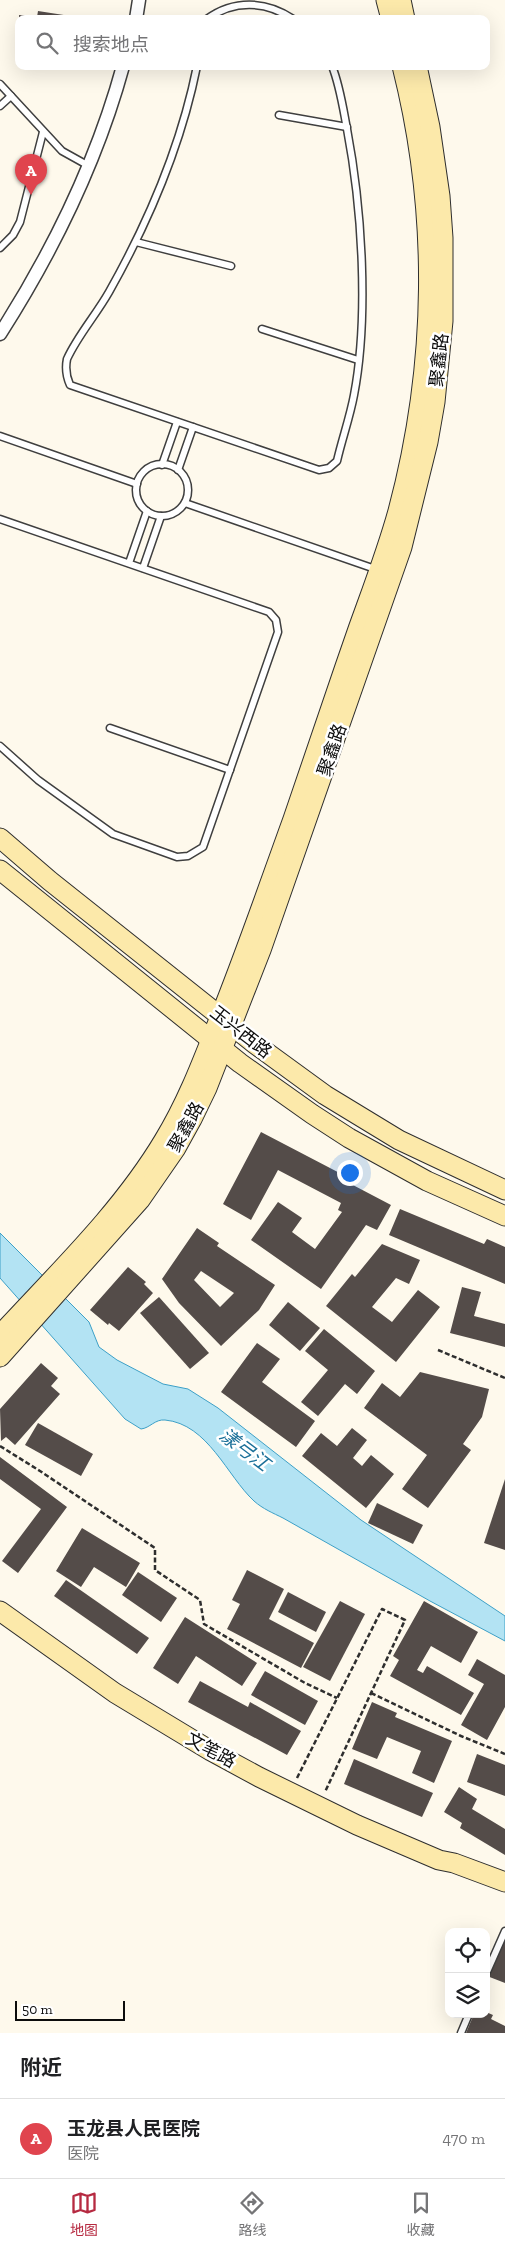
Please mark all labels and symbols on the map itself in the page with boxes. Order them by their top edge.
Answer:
pin: A [15,154,47,195]
street label: 聚鑫路 [425,332,453,388]
street label: 聚鑫路 [313,721,351,779]
street label: 玉兴西路 [206,1001,276,1063]
street label: 聚鑫路 [163,1098,209,1156]
your location [337,1160,363,1186]
water label: 漾弓江 [215,1423,276,1477]
street label: 文笔路 [182,1727,240,1773]
scale bar [15,1998,125,2021]

